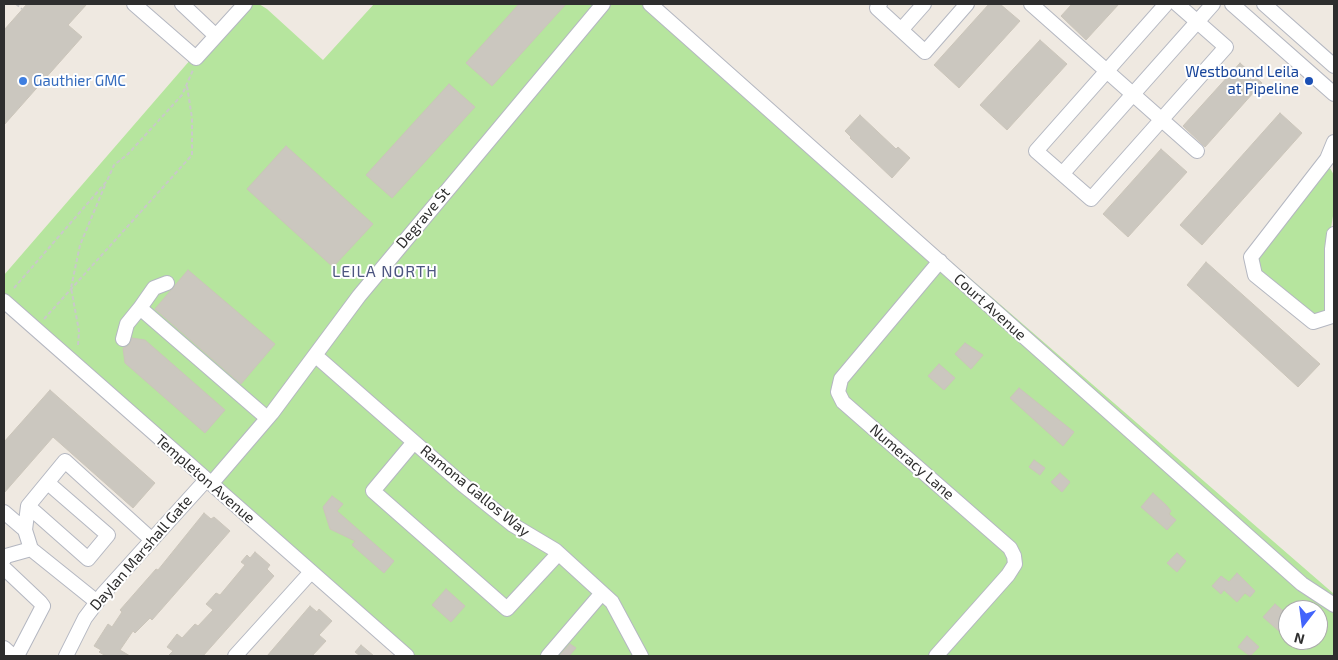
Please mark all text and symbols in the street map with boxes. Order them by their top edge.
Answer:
place label: Westbound Leila at Pipeline [1185,63,1299,98]
place label: Gauthier GMC [33,72,126,90]
marker: Gauthier GMC [17,75,29,87]
marker: Westbound Leila at Pipeline [1303,75,1315,87]
street label: Degrave St [392,184,454,252]
district label: LEILA NORTH [331,262,439,282]
street label: Court Avenue [950,270,1030,344]
street label: Numeracy Lane [866,420,958,504]
street label: Templeton Avenue [152,431,258,527]
street label: Ramona Gallos Way [417,441,533,541]
street label: Daylan Marshall Gate [86,492,196,614]
north arrow [1278,600,1328,650]
text: N [1292,629,1306,649]

